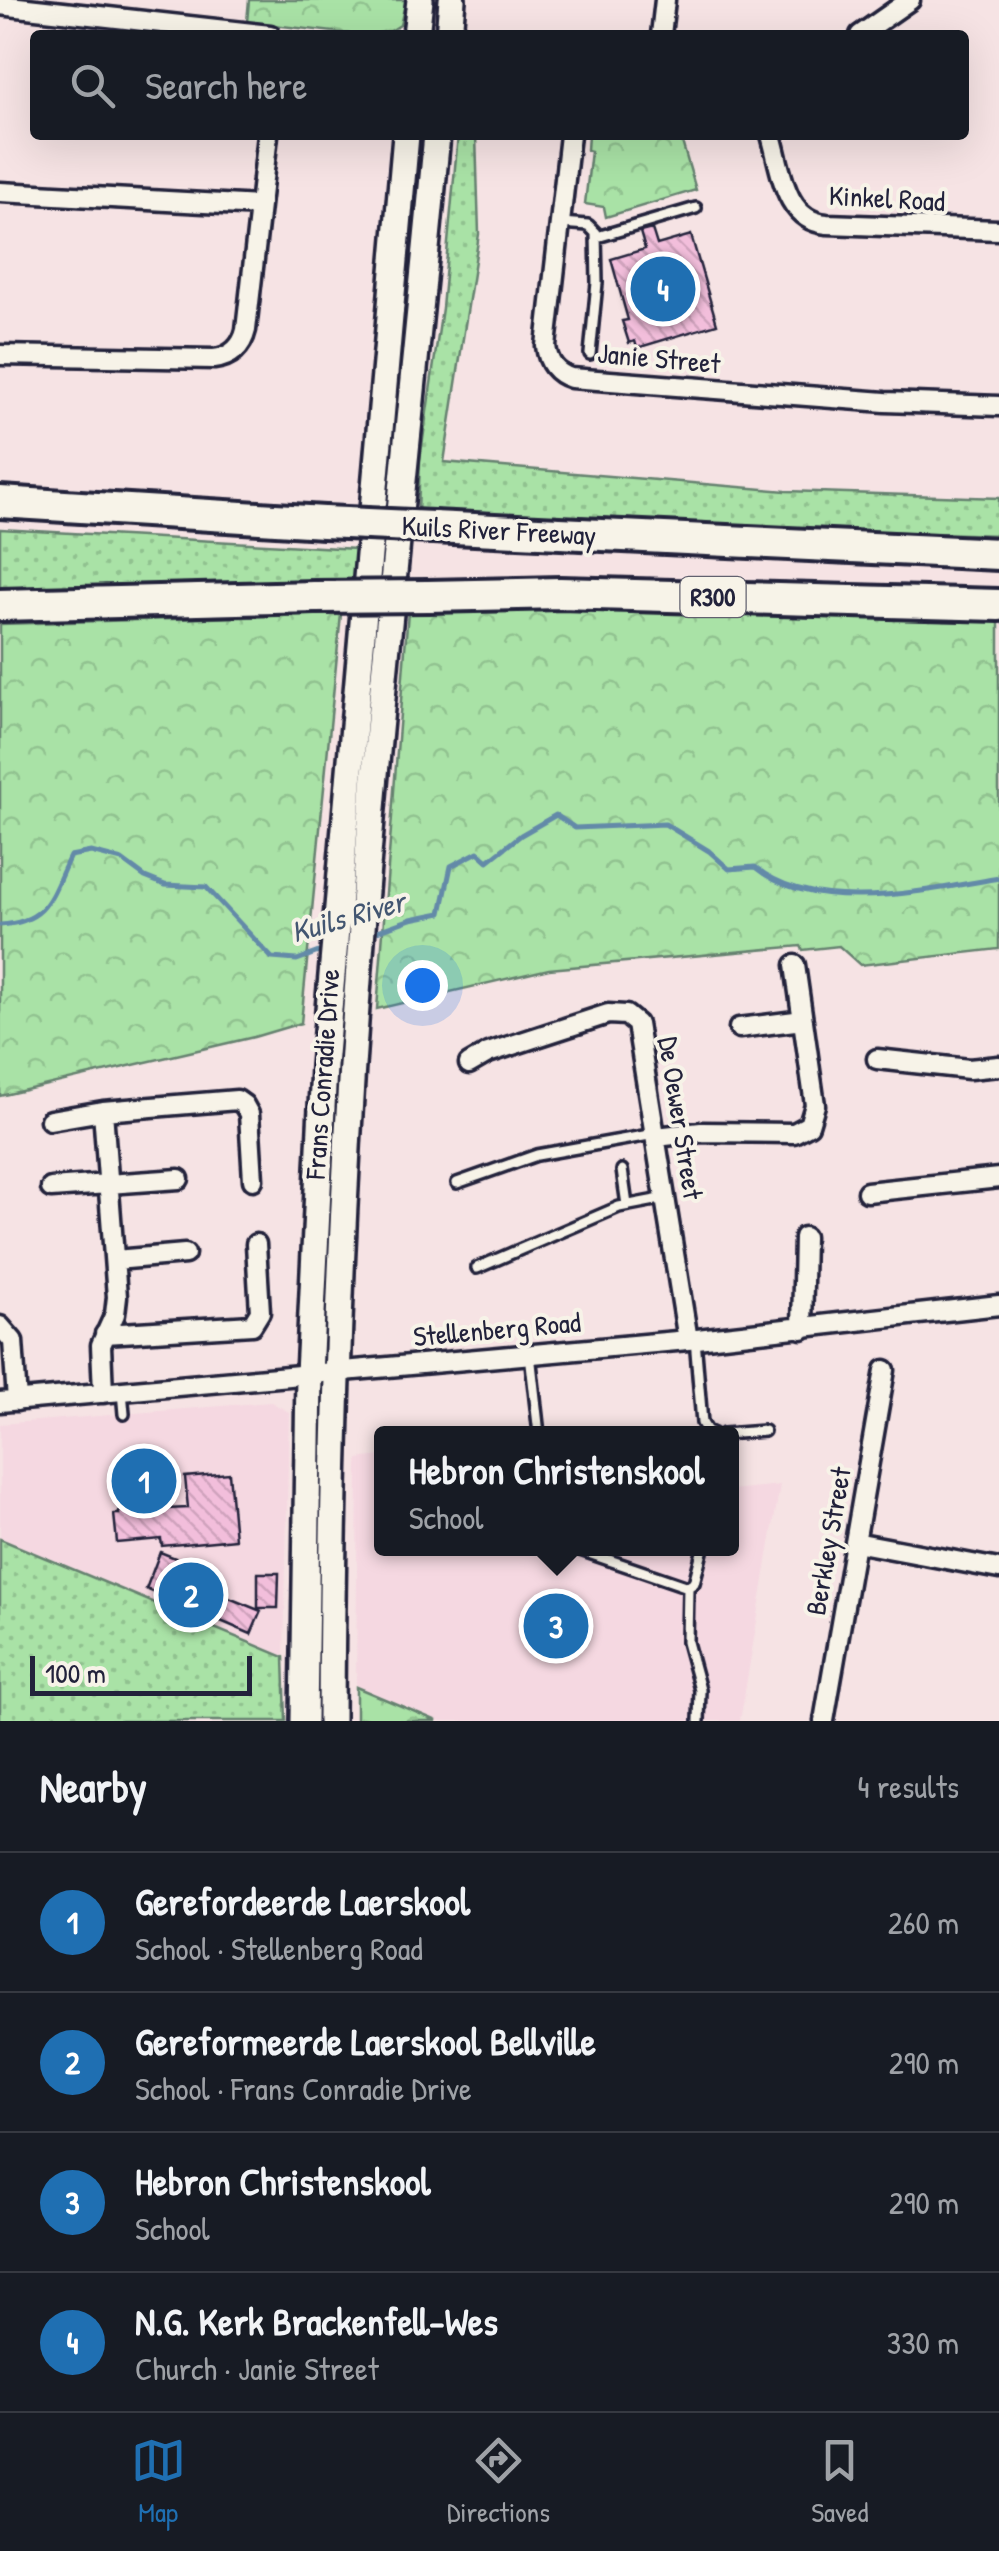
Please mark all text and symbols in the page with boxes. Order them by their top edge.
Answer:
search box [30,30,969,140]
icon: search [65,58,120,113]
text: Search here [145,59,307,111]
street label: Kinkel Road [828,176,946,220]
pin: 4 [630,252,696,326]
street label: Janie Street [596,334,722,382]
street label: Kuils River Freeway [401,506,597,554]
road number: R300 [680,577,746,617]
water label: Kuils River [286,880,413,951]
your location [397,960,448,1011]
street label: Frans Conradie Drive [296,968,348,1181]
street label: De Oewer Street [649,1034,713,1202]
street label: Stellenberg Road [412,1303,582,1355]
popup [374,1426,739,1556]
pin: 1 [112,1444,176,1518]
text: Hebron Christenskool [409,1444,704,1496]
street label: Berkley Street [796,1464,860,1618]
text: School [409,1496,484,1539]
pin: 2 [158,1558,224,1632]
pin: 3 [524,1588,588,1664]
scale bar [30,1651,252,1696]
text: 100 m [45,1654,106,1692]
text: Nearby [40,1758,147,1815]
text: 4 results [858,1765,959,1808]
text: Gerefordeerde Laerskool [135,1875,470,1927]
text: 1 [67,1901,78,1944]
text: 260 m [888,1901,959,1944]
text: School · Stellenberg Road [135,1927,423,1970]
text: Gereformeerde Laerskool Bellville [135,2015,596,2067]
text: 2 [65,2041,80,2084]
text: 290 m [889,2041,959,2084]
text: School · Frans Conradie Drive [135,2067,472,2110]
text: Hebron Christenskool [135,2155,431,2207]
text: 3 [65,2181,80,2224]
text: 290 m [889,2181,959,2224]
text: School [135,2207,210,2250]
text: N.G. Kerk Brackenfell-Wes [135,2295,498,2347]
text: 4 [66,2321,79,2364]
text: 330 m [887,2321,959,2364]
text: Church · Janie Street [135,2347,379,2390]
tab: Map [131,2433,186,2531]
tab: Directions [447,2433,550,2531]
tab: Saved [811,2433,868,2531]

